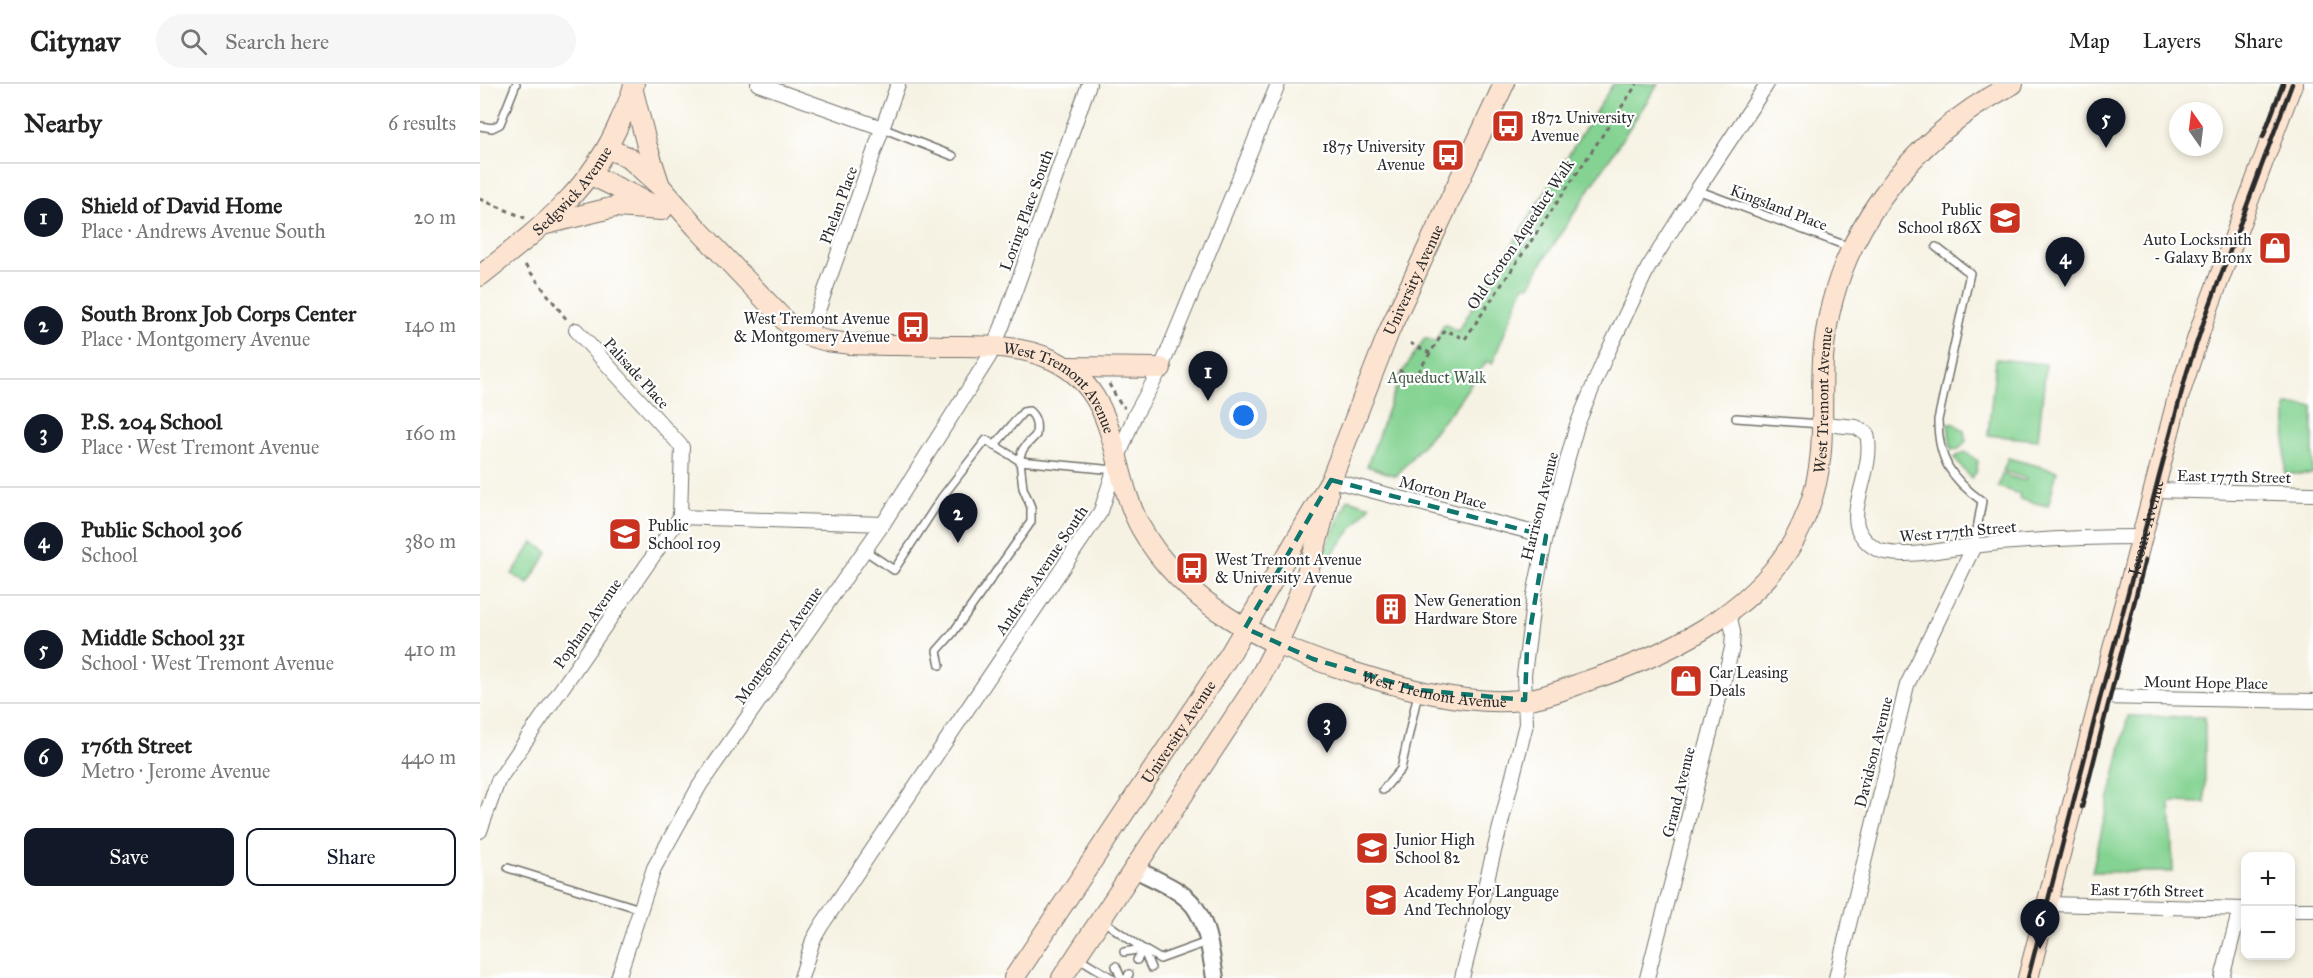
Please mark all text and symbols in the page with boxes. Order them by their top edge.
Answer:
search box [156,14,576,68]
text: Citynav [30,24,120,59]
icon: search [177,25,210,58]
text: Search here [225,28,329,55]
text: Map [2069,28,2110,54]
text: Layers [2143,28,2201,54]
text: Share [2234,28,2283,54]
pin: 5 [2086,98,2126,148]
north arrow [2169,102,2223,156]
text: Nearby [24,107,102,139]
bus stop icon: 1872 University Avenue [1490,108,1526,144]
place label: 1872 University Avenue [1530,108,1635,145]
text: 6 results [388,111,456,135]
place label: 1875 University Avenue [1322,137,1425,174]
bus stop icon: 1875 University Avenue [1430,137,1466,173]
street label: Sedgwick Avenue [528,143,616,239]
street label: Loring Place South [996,147,1058,274]
street label: Old Croton Aqueduct Walk [1463,155,1579,314]
street label: Phelan Place [816,163,861,247]
street label: Kingsland Place [1727,180,1830,236]
text: Shield of David Home [81,192,282,219]
place label: Public School 186X [1898,200,1983,237]
school or university icon: Public School 186X [1987,200,2023,236]
text: 1 [40,205,47,229]
text: 20 m [413,205,456,229]
text: Place · Andrews Avenue South [81,219,326,243]
street label: University Avenue [1379,221,1447,338]
place label: Auto Locksmith - Galaxy Bronx [2142,230,2252,267]
shop icon: Auto Locksmith - Galaxy Bronx [2257,230,2293,266]
pin: 4 [2046,238,2084,287]
text: South Bronx Job Corps Center [81,300,356,327]
place label: West Tremont Avenue & Montgomery Avenue [734,309,890,347]
bus stop icon: West Tremont Avenue & Montgomery Avenue [895,309,931,345]
text: 2 [39,313,48,337]
text: 140 m [404,313,456,337]
street label: West Tremont Avenue [1809,325,1837,474]
text: Place · Montgomery Avenue [81,327,310,351]
street label: Palisade Place [600,334,674,413]
street label: West Tremont Avenue [1002,338,1119,436]
pin: 1 [1188,352,1228,401]
park label: Aqueduct Walk [1387,368,1487,388]
your location [1229,401,1258,430]
text: P.S. 204 School [81,408,222,435]
text: 3 [40,421,48,445]
text: 160 m [405,421,456,445]
text: Place · West Tremont Avenue [81,435,319,459]
street label: Harrison Avenue [1517,450,1562,562]
street label: East 177th Street [2177,466,2292,487]
street label: Morton Place [1397,472,1489,513]
street label: Jerome Avenue [2124,477,2168,579]
pin: 2 [938,494,978,543]
street label: Andrews Avenue South [991,502,1092,639]
text: Public School 306 [81,516,242,543]
school or university icon: Public School 109 [607,516,643,552]
place label: Public School 109 [648,516,721,553]
street label: West 177th Street [1899,517,2018,546]
text: 4 [38,529,49,553]
text: 380 m [405,529,456,553]
text: School [81,543,138,567]
bus stop icon: West Tremont Avenue & University Avenue [1174,550,1210,586]
place label: West Tremont Avenue & University Avenue [1215,550,1362,587]
street label: Popham Avenue [549,574,626,672]
street label: Montgomery Avenue [731,582,827,708]
building icon: New Generation Hardware Store [1373,591,1409,627]
place label: New Generation Hardware Store [1414,591,1522,628]
text: Middle School 331 [81,624,245,651]
text: 5 [39,637,48,661]
text: 410 m [404,637,456,661]
text: School · West Tremont Avenue [81,651,334,675]
shop icon: Car Leasing Deals [1668,663,1704,699]
place label: Car Leasing Deals [1709,663,1788,700]
street label: West Tremont Avenue [1360,667,1507,711]
street label: Mount Hope Place [2144,672,2269,693]
street label: University Avenue [1137,676,1220,787]
street label: Davidson Avenue [1851,694,1897,809]
pin: 3 [1308,704,1346,753]
text: 176th Street [81,732,192,759]
text: 6 [38,745,49,769]
text: 440 m [401,745,456,769]
street label: Grand Avenue [1658,745,1699,839]
text: Metro · Jerome Avenue [81,759,270,783]
button: Save [24,828,234,886]
button: Share [246,828,456,886]
school or university icon: Junior High School 82 [1354,830,1390,866]
place label: Junior High School 82 [1393,830,1475,867]
map controls [2241,852,2295,960]
button: + [2241,852,2295,906]
street label: East 176th Street [2090,880,2204,901]
school or university icon: Academy For Language And Technology [1363,882,1399,918]
place label: Academy For Language And Technology [1403,882,1559,920]
pin: 6 [2020,900,2060,949]
button: − [2241,906,2295,960]

